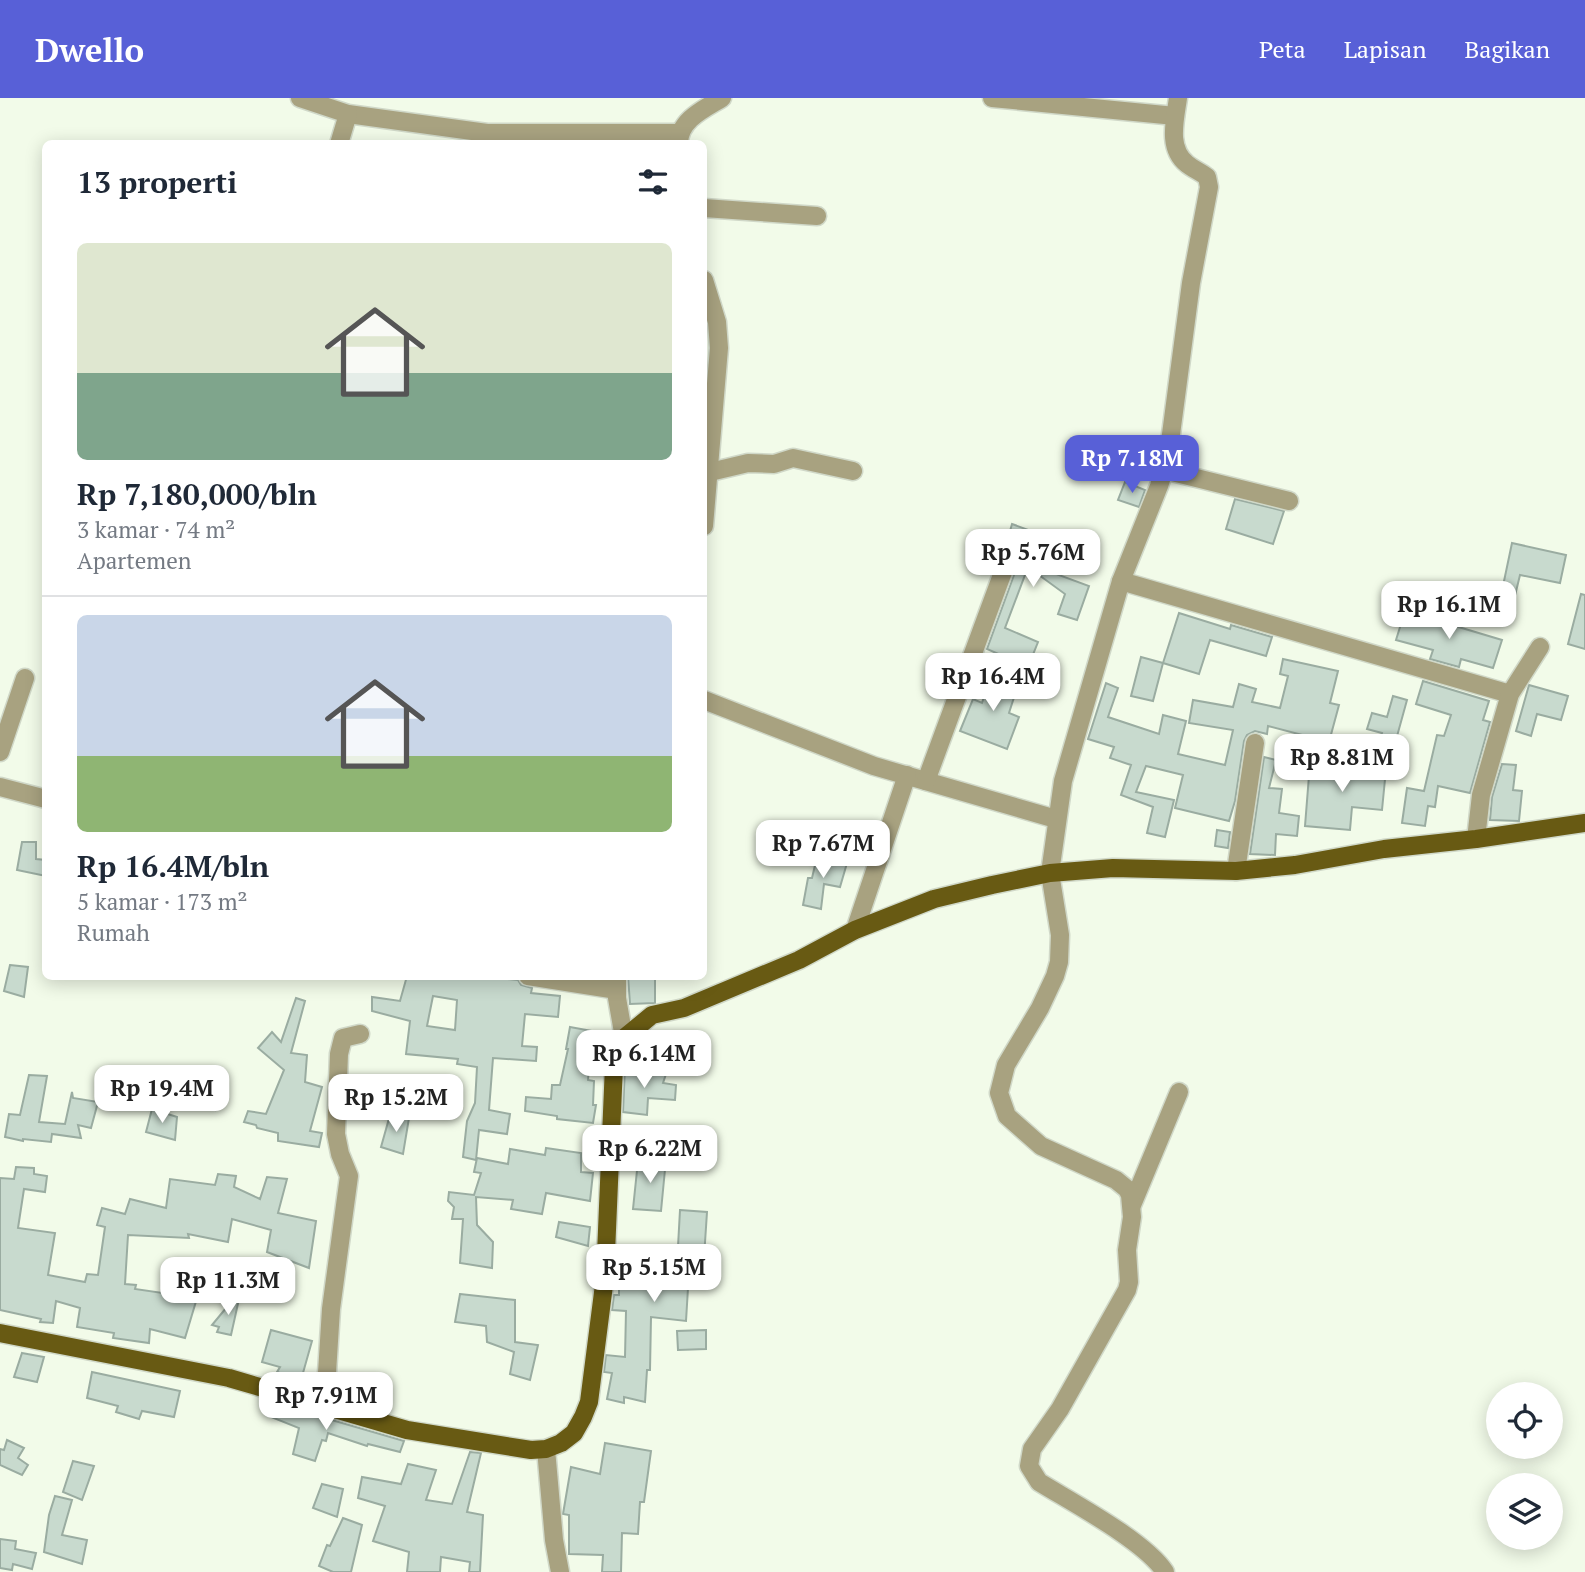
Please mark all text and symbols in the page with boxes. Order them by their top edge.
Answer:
text: Dwello [35,28,144,71]
text: Peta [1259,33,1306,65]
text: Lapisan [1344,33,1427,65]
text: Bagikan [1465,33,1550,65]
text: 13 properti [77,162,237,202]
icon: filters [634,163,672,201]
icon: home [312,289,438,415]
pin: Rp 7.18M [1060,436,1204,495]
text: Rp 7.18M [1081,442,1183,473]
text: Rp 7,180,000/bln [77,474,317,514]
text: 3 kamar · 74 m² [77,514,235,545]
pin: Rp 5.76M [961,530,1105,589]
text: Rp 5.76M [981,536,1085,567]
text: Apartemen [77,545,191,576]
pin: Rp 16.1M [1377,582,1521,641]
text: Rp 16.1M [1397,588,1501,619]
pin: Rp 16.4M [921,654,1065,713]
text: Rp 16.4M [941,660,1045,691]
icon: home [312,661,438,787]
pin: Rp 8.81M [1270,734,1414,794]
text: Rp 8.81M [1290,741,1394,772]
pin: Rp 7.67M [751,820,895,880]
text: Rp 7.67M [772,827,874,858]
text: Rp 16.4M/bln [77,846,269,886]
text: 5 kamar · 173 m² [77,886,247,917]
text: Rumah [77,917,150,948]
pin: Rp 6.14M [572,1030,716,1090]
text: Rp 6.14M [592,1037,696,1068]
pin: Rp 19.4M [90,1066,234,1125]
text: Rp 19.4M [110,1072,214,1103]
pin: Rp 15.2M [324,1074,468,1134]
text: Rp 15.2M [344,1081,448,1112]
pin: Rp 6.22M [578,1126,722,1185]
text: Rp 6.22M [598,1132,702,1163]
pin: Rp 5.15M [582,1244,726,1304]
text: Rp 5.15M [602,1251,706,1282]
pin: Rp 11.3M [156,1258,300,1317]
text: Rp 11.3M [176,1264,280,1295]
pin: Rp 7.91M [254,1372,398,1432]
text: Rp 7.91M [275,1379,377,1410]
map controls [1486,1382,1563,1550]
button: locate [1486,1382,1563,1459]
button: layers [1486,1473,1563,1550]

